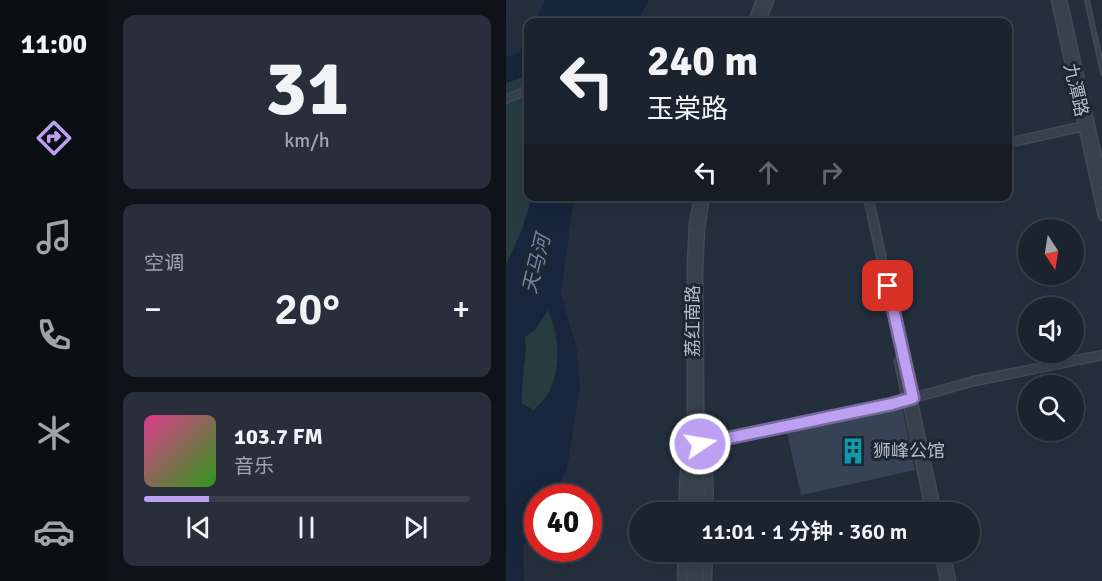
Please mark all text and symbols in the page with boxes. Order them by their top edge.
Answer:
text: 11:00 [21,28,87,61]
text: 240 m [647,36,758,87]
text: 31 [265,41,349,137]
icon: left [548,42,626,120]
street label: 九潭路 [1059,61,1093,119]
text: 玉棠路 [647,93,728,126]
icon: directions [33,117,75,159]
text: km/h [284,128,330,153]
icon: left [689,156,722,189]
icon: ahead [752,156,785,189]
icon: right [815,156,848,189]
icon: music [33,216,75,258]
north arrow [1018,219,1084,285]
map controls [1018,219,1084,441]
water label: 天马河 [517,228,557,296]
text: 空调 [144,251,184,276]
pin [862,260,913,311]
icon: arrive [871,269,904,302]
text: 20° [274,282,340,337]
street label: 荔红南路 [682,285,704,357]
text: − [144,289,162,330]
text: + [452,289,470,330]
button: sound [1018,297,1084,363]
icon: phone [33,314,75,356]
button: search [1018,375,1084,441]
icon: climate [33,412,75,454]
position arrow [668,412,732,476]
text: 103.7 FM [234,423,323,450]
building icon: 狮峰公馆 [838,436,868,466]
place label: 狮峰公馆 [873,440,945,462]
text: 音乐 [234,454,274,479]
speed limit sign: 40 [524,484,602,562]
icon: car [33,511,75,553]
icon: previous [182,511,215,544]
icon: pause [290,511,323,544]
icon: next [399,511,432,544]
text: 11:01 · 1 分钟 · 360 m [702,518,907,545]

